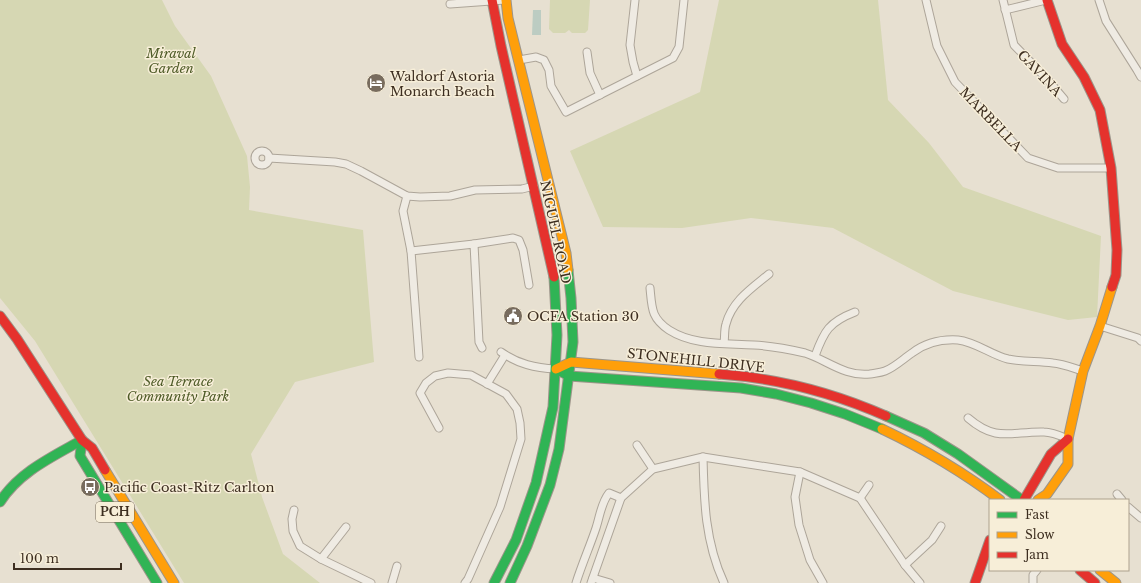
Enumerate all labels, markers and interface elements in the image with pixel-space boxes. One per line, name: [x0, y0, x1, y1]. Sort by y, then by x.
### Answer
park label: Miraval Garden: [145, 45, 197, 77]
street label: GAVINA: [1014, 47, 1066, 101]
place label: Waldorf Astoria Monarch Beach: [389, 68, 496, 100]
hotel icon: Waldorf Astoria Monarch Beach: [365, 72, 387, 94]
street label: MARBELLA: [956, 84, 1026, 156]
street label: NIGUEL ROAD: [536, 179, 575, 285]
public building icon: OCFA Station 30: [502, 305, 524, 327]
place label: OCFA Station 30: [527, 308, 639, 325]
street label: STONEHILL DRIVE: [626, 345, 766, 376]
park label: Sea Terrace Community Park: [127, 373, 230, 405]
bus stop icon: Pacific Coast-Ritz Carlton: [79, 476, 101, 498]
place label: Pacific Coast-Ritz Carlton: [104, 479, 274, 496]
legend: [989, 499, 1129, 571]
road number: PCH: [96, 502, 134, 522]
text: Fast: [1025, 507, 1050, 522]
text: Slow: [1025, 527, 1055, 542]
scale bar: [14, 545, 121, 571]
text: Jam: [1023, 547, 1049, 562]
text: 100 m: [20, 551, 59, 566]

